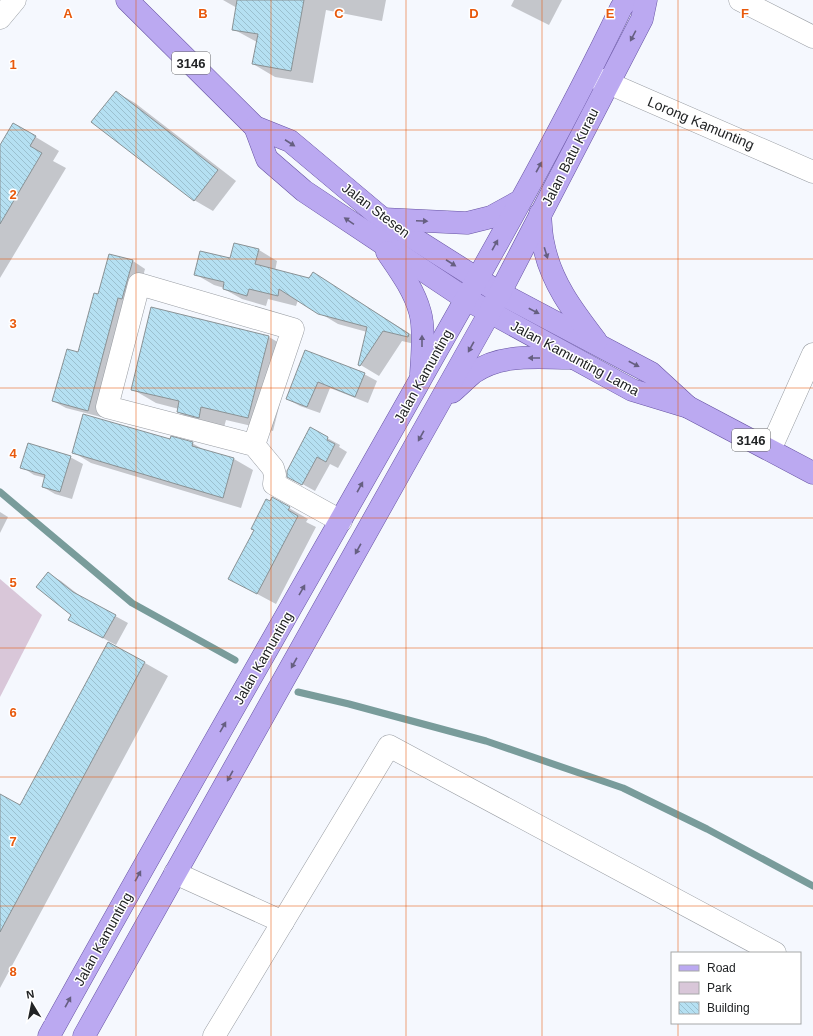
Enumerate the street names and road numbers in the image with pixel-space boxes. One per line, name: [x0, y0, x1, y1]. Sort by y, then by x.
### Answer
road number: 3146: [172, 52, 210, 74]
street label: Lorong Kamunting: [645, 93, 757, 153]
street label: Jalan Batu Kurau: [538, 106, 602, 208]
street label: Jalan Stesen: [339, 179, 413, 241]
street label: Jalan Kamunting Lama: [508, 317, 642, 399]
street label: Jalan Kamunting: [391, 327, 455, 425]
road number: 3146: [732, 429, 770, 451]
street label: Jalan Kamunting: [230, 609, 296, 707]
street label: Jalan Kamunting: [71, 890, 135, 988]

